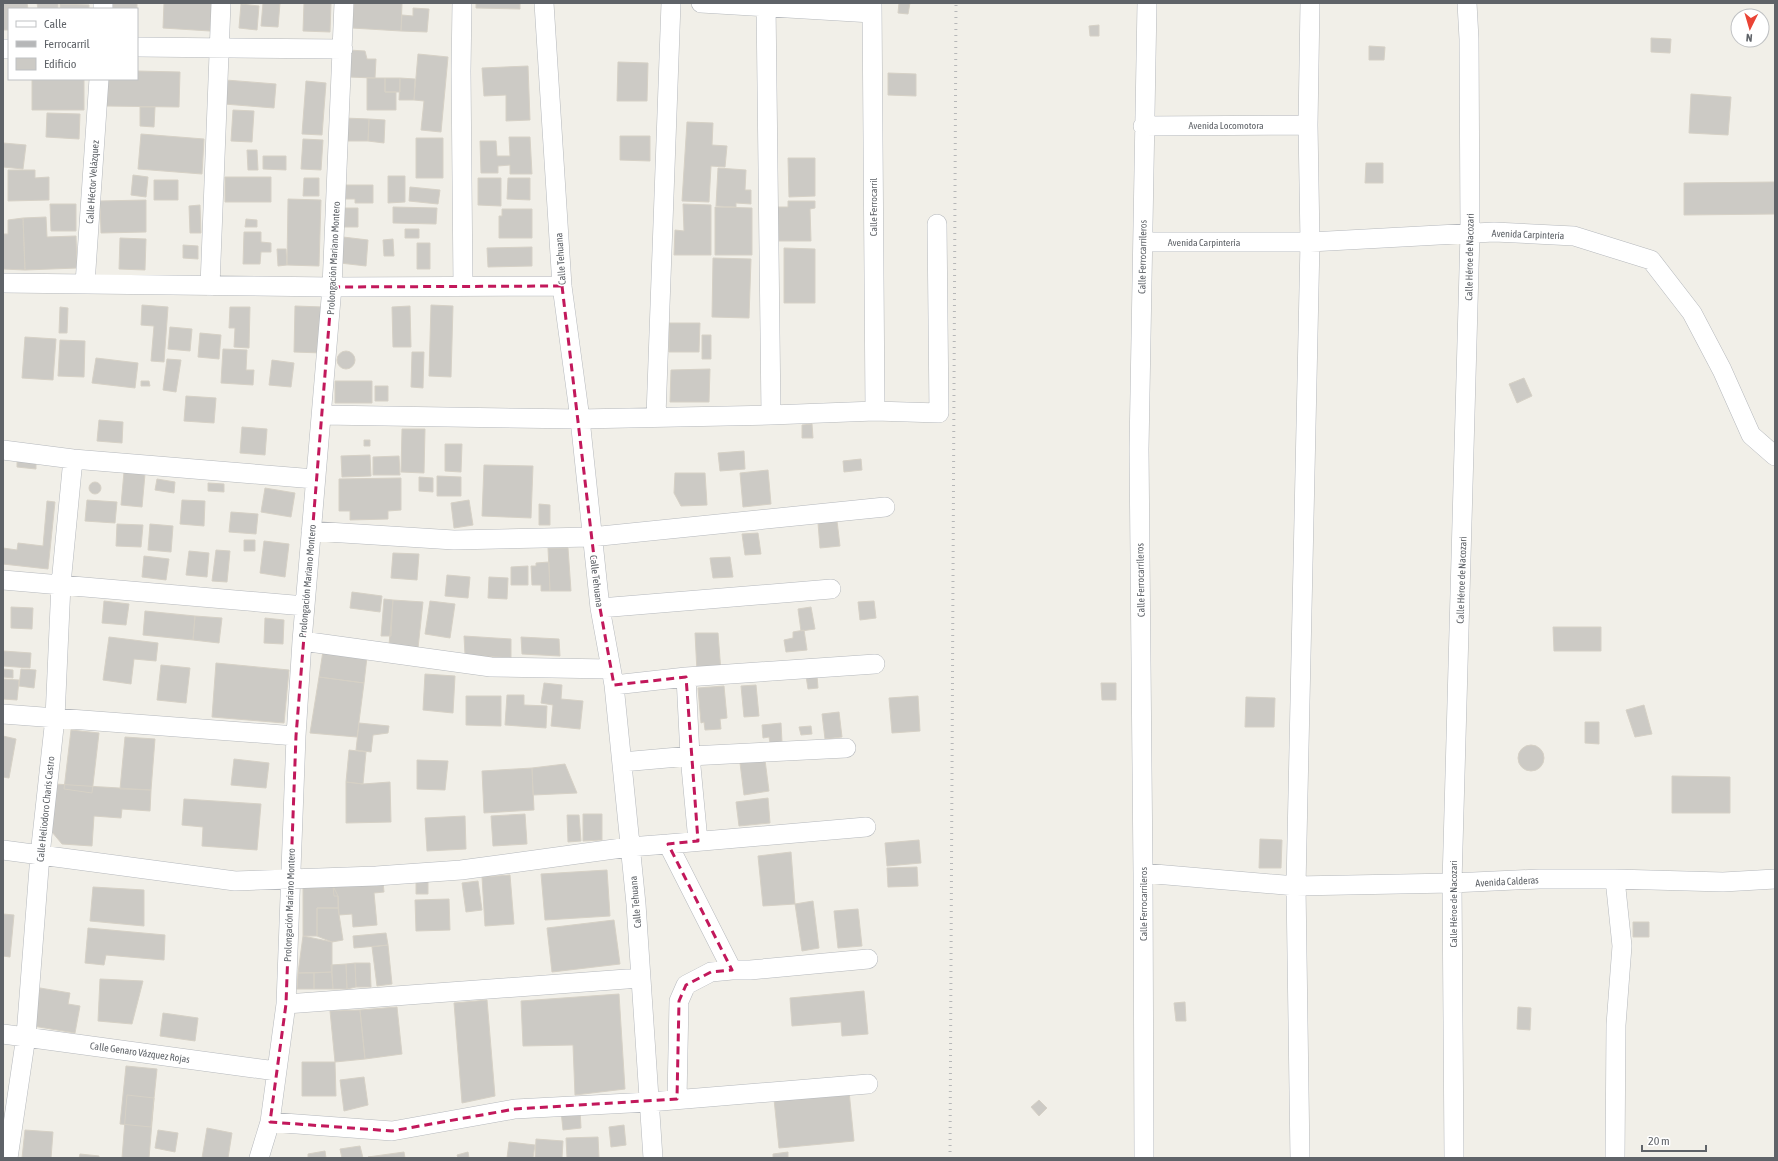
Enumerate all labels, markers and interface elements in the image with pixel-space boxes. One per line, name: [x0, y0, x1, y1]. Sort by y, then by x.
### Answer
legend: [8, 8, 138, 80]
north arrow: [1730, 8, 1770, 48]
text: Calle: [44, 17, 67, 31]
text: N: [1745, 32, 1753, 44]
text: Ferrocarril: [44, 37, 91, 51]
text: Edificio: [44, 57, 77, 71]
street label: Avenida Locomotora: [1188, 120, 1264, 131]
street label: Calle Héctor Velázquez: [84, 140, 101, 224]
street label: Calle Ferrocarril: [868, 177, 879, 236]
street label: Prolongación Mariano Montero: [325, 201, 342, 315]
street label: Calle Héroe de Nacozari: [1463, 213, 1476, 301]
street label: Calle Ferrocarrileros: [1136, 219, 1149, 294]
street label: Avenida Carpintería: [1492, 228, 1565, 241]
street label: Calle Tehuana: [553, 232, 568, 285]
street label: Avenida Carpintería: [1168, 237, 1241, 248]
street label: Prolongación Mariano Montero: [297, 524, 318, 638]
street label: Calle Héroe de Nacozari: [1454, 536, 1469, 624]
street label: Calle Ferrocarrileros: [1134, 542, 1147, 617]
street label: Calle Tehuana: [588, 554, 605, 608]
street label: Calle Heliodoro Charis Castro: [34, 755, 57, 862]
street label: Prolongación Mariano Montero: [282, 848, 297, 962]
street label: Calle Héroe de Nacozari: [1448, 860, 1459, 948]
street label: Calle Ferrocarrileros: [1138, 867, 1149, 941]
street label: Avenida Calderas: [1475, 874, 1539, 889]
street label: Calle Tehuana: [628, 875, 643, 929]
street label: Calle Genaro Vázquez Rojas: [89, 1040, 191, 1065]
scale bar: [1642, 1127, 1706, 1153]
text: 20 m: [1648, 1134, 1670, 1148]

